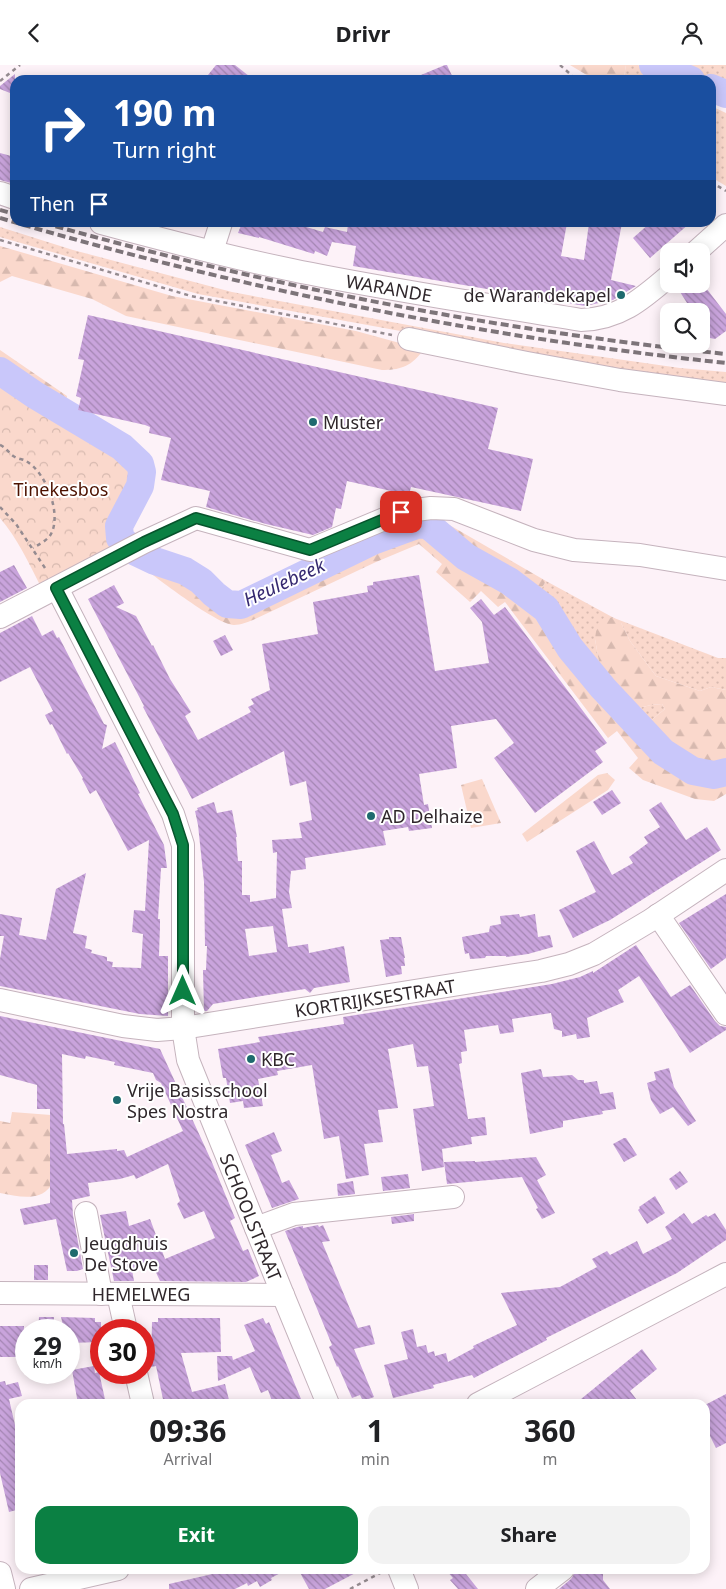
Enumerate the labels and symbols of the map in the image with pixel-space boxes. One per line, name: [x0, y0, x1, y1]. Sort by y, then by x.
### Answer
street label: WARANDE: [344, 269, 434, 307]
place label: de Warandekapel: [464, 283, 611, 307]
marker: de Warandekapel: [615, 289, 627, 301]
place label: Muster: [323, 410, 384, 434]
marker: Muster: [307, 416, 319, 428]
park label: Tinekesbos: [14, 477, 108, 501]
pin: [380, 491, 422, 533]
water label: Heulebeek: [239, 552, 330, 612]
place label: AD Delhaize: [381, 804, 483, 828]
marker: AD Delhaize: [365, 810, 377, 822]
position arrow: [156, 964, 208, 1016]
street label: KORTRIJKSESTRAAT: [293, 973, 457, 1023]
place label: KBC: [261, 1047, 295, 1071]
marker: KBC: [245, 1053, 257, 1065]
place label: Vrije Basisschool Spes Nostra: [127, 1078, 268, 1123]
marker: Vrije Basisschool Spes Nostra: [111, 1094, 123, 1106]
street label: SCHOOLSTRAAT: [215, 1150, 287, 1284]
place label: Jeugdhuis De Stove: [82, 1231, 168, 1276]
marker: Jeugdhuis De Stove: [68, 1247, 80, 1259]
street label: HEMELWEG: [92, 1282, 190, 1306]
speed limit sign: 30: [90, 1319, 155, 1384]

